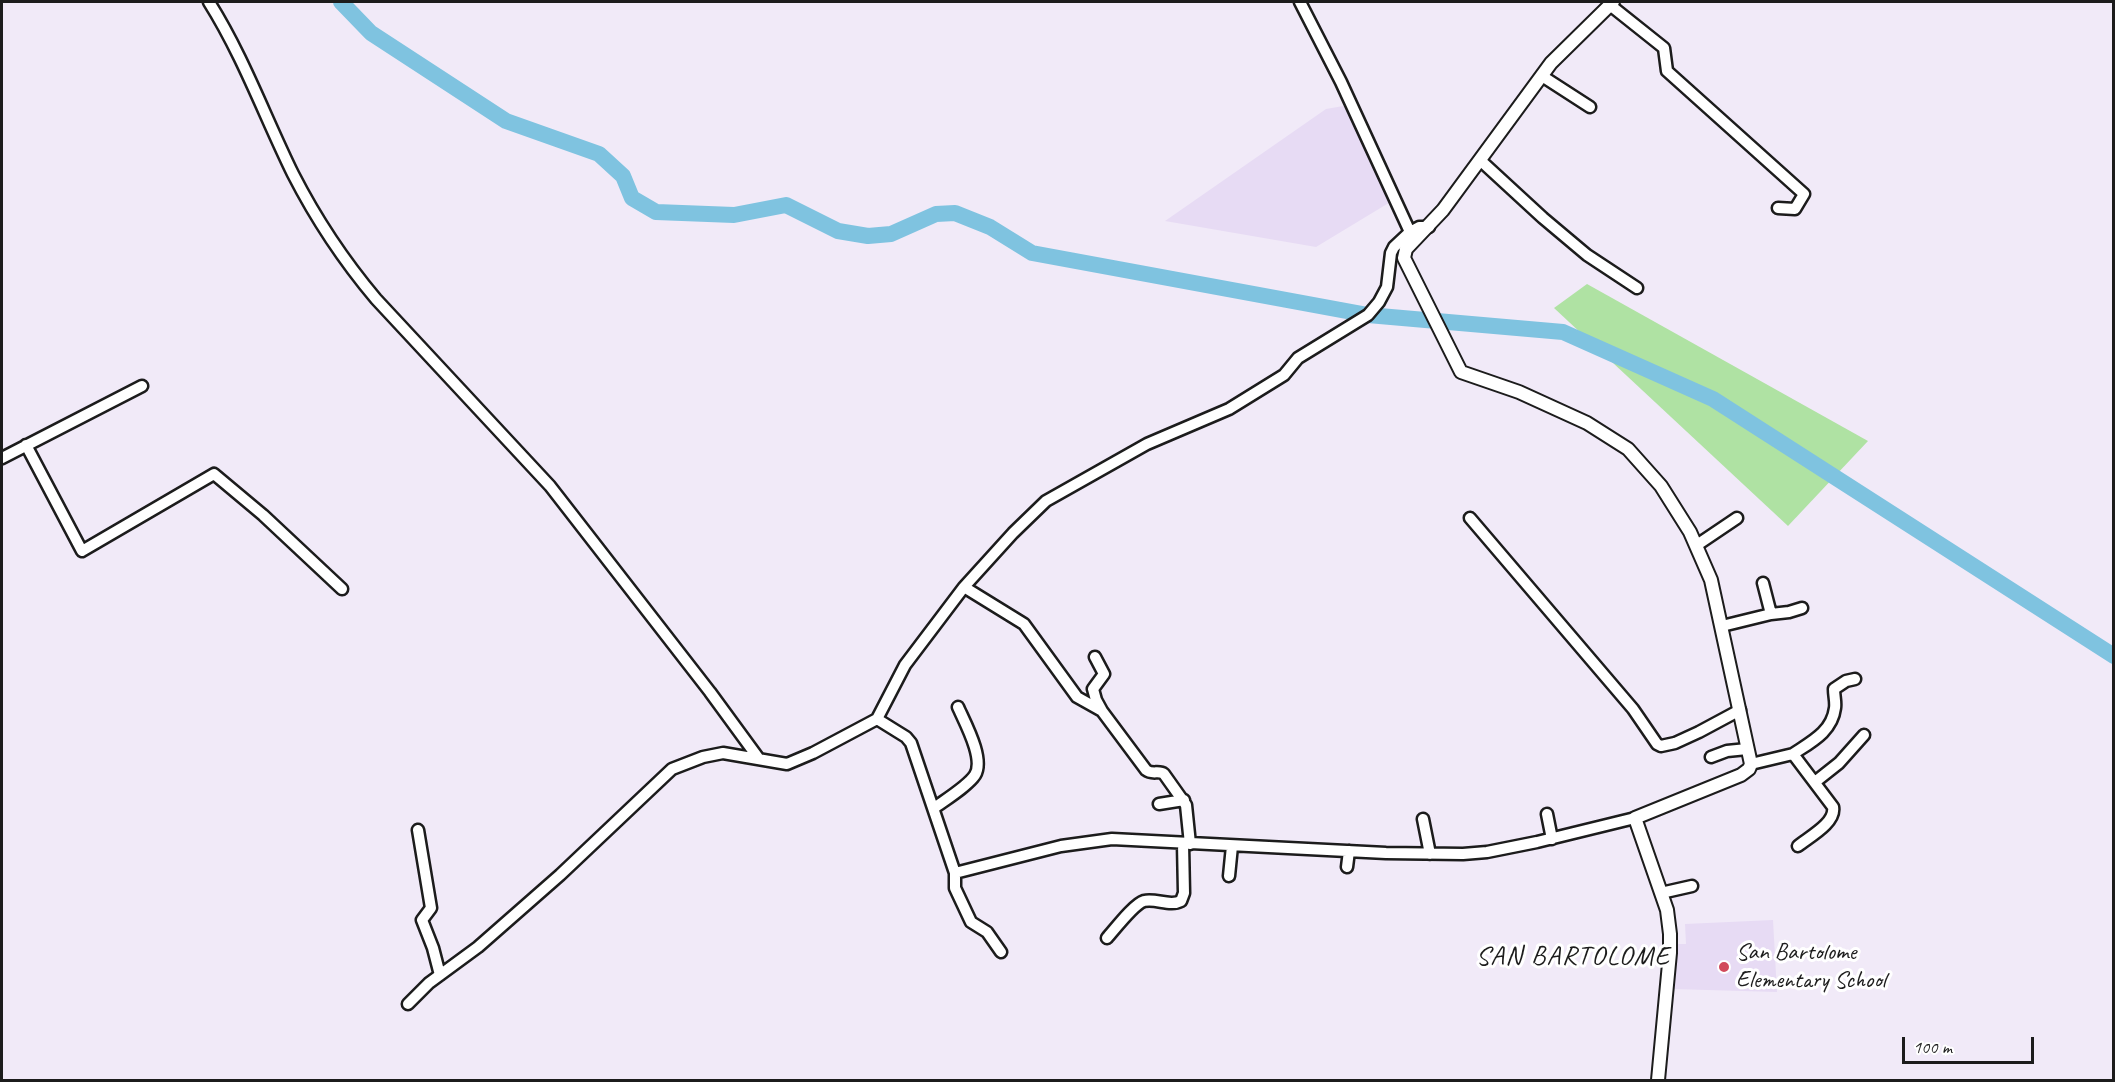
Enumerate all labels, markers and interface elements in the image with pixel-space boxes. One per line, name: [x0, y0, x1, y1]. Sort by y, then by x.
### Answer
place label: San Bartolome Elementary School: [1736, 939, 1886, 995]
district label: SAN BARTOLOME: [1477, 941, 1669, 973]
marker: San Bartolome Elementary School: [1717, 960, 1731, 974]
scale bar: [1905, 1025, 2037, 1063]
text: 100 m: [1913, 1036, 1952, 1058]

